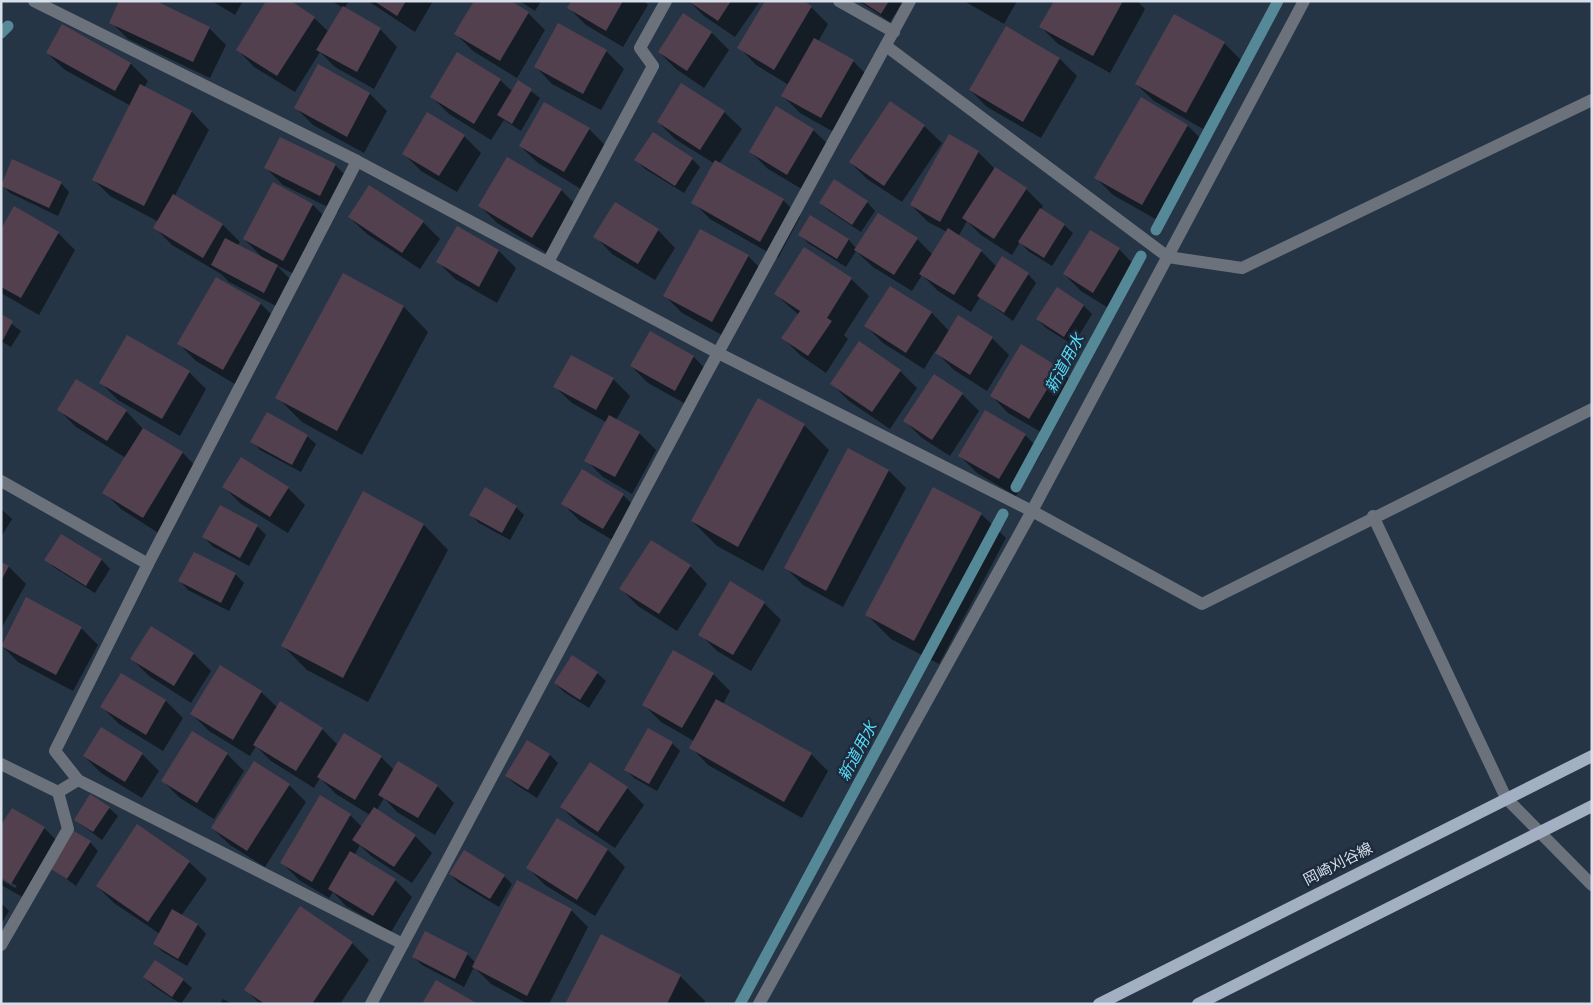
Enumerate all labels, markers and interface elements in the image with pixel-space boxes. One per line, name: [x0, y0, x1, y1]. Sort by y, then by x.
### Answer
water label: 新道用水: [1040, 328, 1089, 396]
water label: 新道用水: [833, 716, 882, 784]
street label: 岡崎刈谷線: [1300, 838, 1376, 889]

